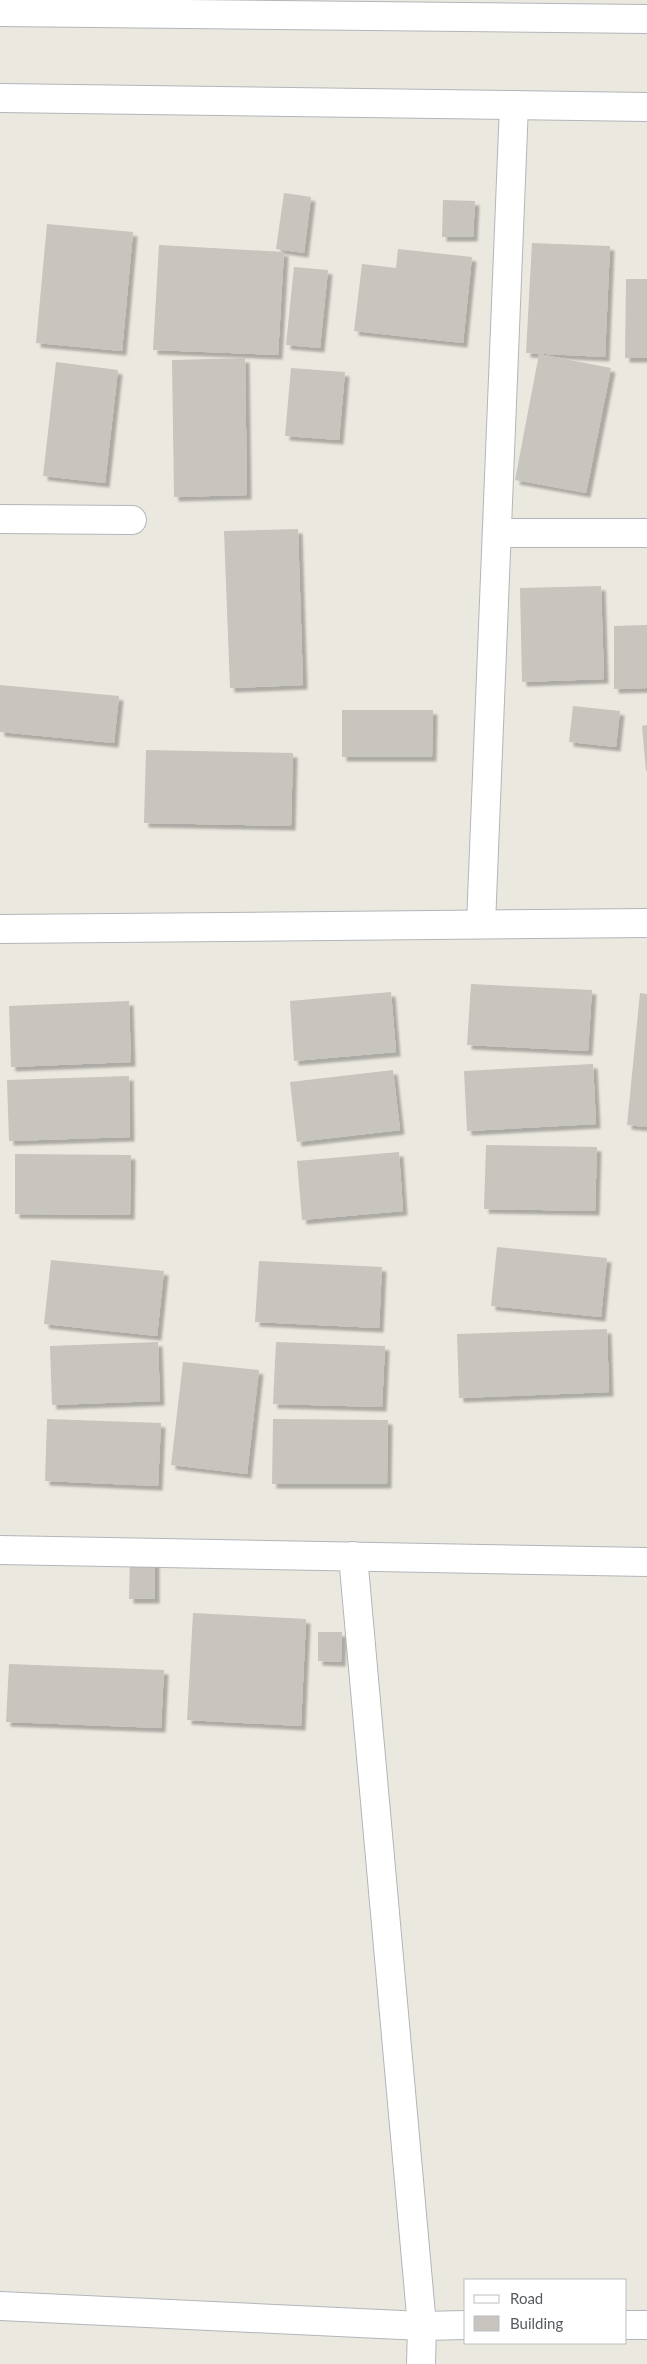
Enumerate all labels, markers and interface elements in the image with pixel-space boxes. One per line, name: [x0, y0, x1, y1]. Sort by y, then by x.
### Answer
legend: [464, 2279, 627, 2344]
text: Road: [510, 2289, 543, 2307]
text: Building: [510, 2314, 563, 2332]

